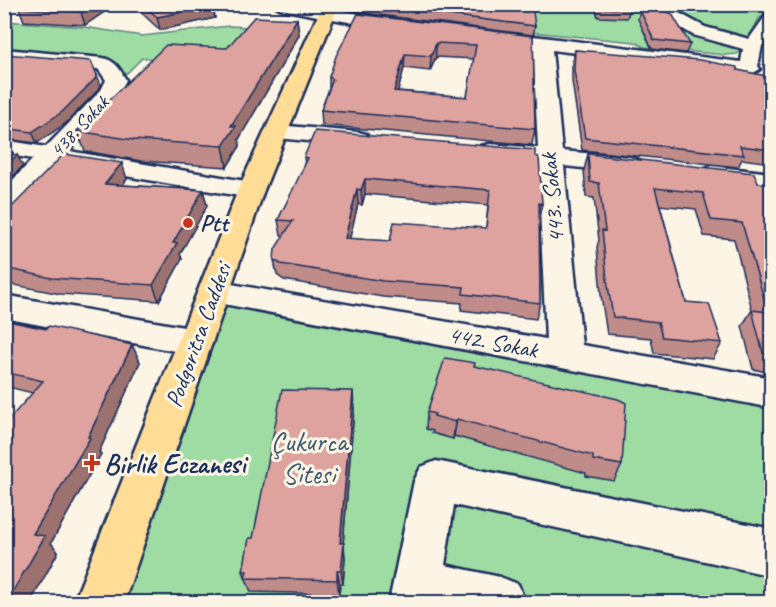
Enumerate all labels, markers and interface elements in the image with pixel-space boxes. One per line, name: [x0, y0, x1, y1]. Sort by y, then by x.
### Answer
street label: 438. Sokak: [45, 89, 115, 162]
street label: 443. Sokak: [533, 150, 571, 244]
place label: Ptt: [200, 208, 231, 238]
marker: Ptt: [181, 216, 195, 230]
street label: Podgoritsa Caddesi: [158, 256, 239, 411]
street label: 442. Sokak: [446, 319, 542, 365]
park label: Çukurca Sitesi: [271, 424, 350, 491]
place label: Birlik Eczanesi: [104, 446, 249, 481]
marker: Birlik Eczanesi: [85, 456, 99, 470]

